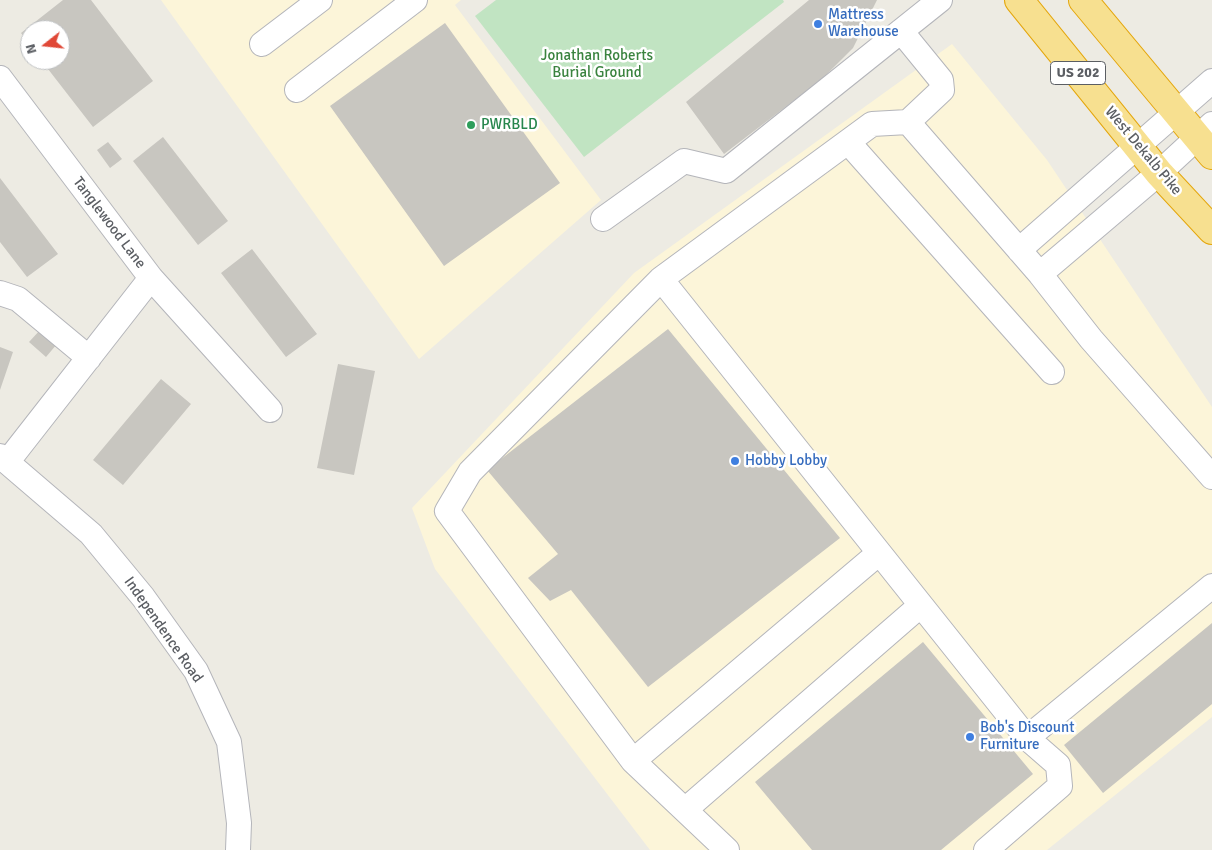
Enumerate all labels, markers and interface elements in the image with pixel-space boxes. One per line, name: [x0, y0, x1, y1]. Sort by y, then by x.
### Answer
place label: Mattress Warehouse: [828, 6, 899, 41]
marker: Mattress Warehouse: [812, 18, 824, 30]
north arrow: [20, 20, 70, 70]
text: N: [22, 42, 41, 56]
park label: Jonathan Roberts Burial Ground: [541, 47, 653, 82]
road number: US 202: [1050, 62, 1106, 84]
street label: West Dekalb Pike: [1101, 103, 1185, 199]
place label: PWRBLD: [481, 116, 538, 134]
marker: PWRBLD: [465, 119, 477, 131]
street label: Tanglewood Lane: [69, 174, 149, 272]
place label: Hobby Lobby: [745, 452, 827, 470]
marker: Hobby Lobby: [729, 455, 741, 467]
street label: Independence Road: [120, 574, 206, 686]
place label: Bob's Discount Furniture: [980, 719, 1075, 754]
marker: Bob's Discount Furniture: [964, 731, 976, 743]

